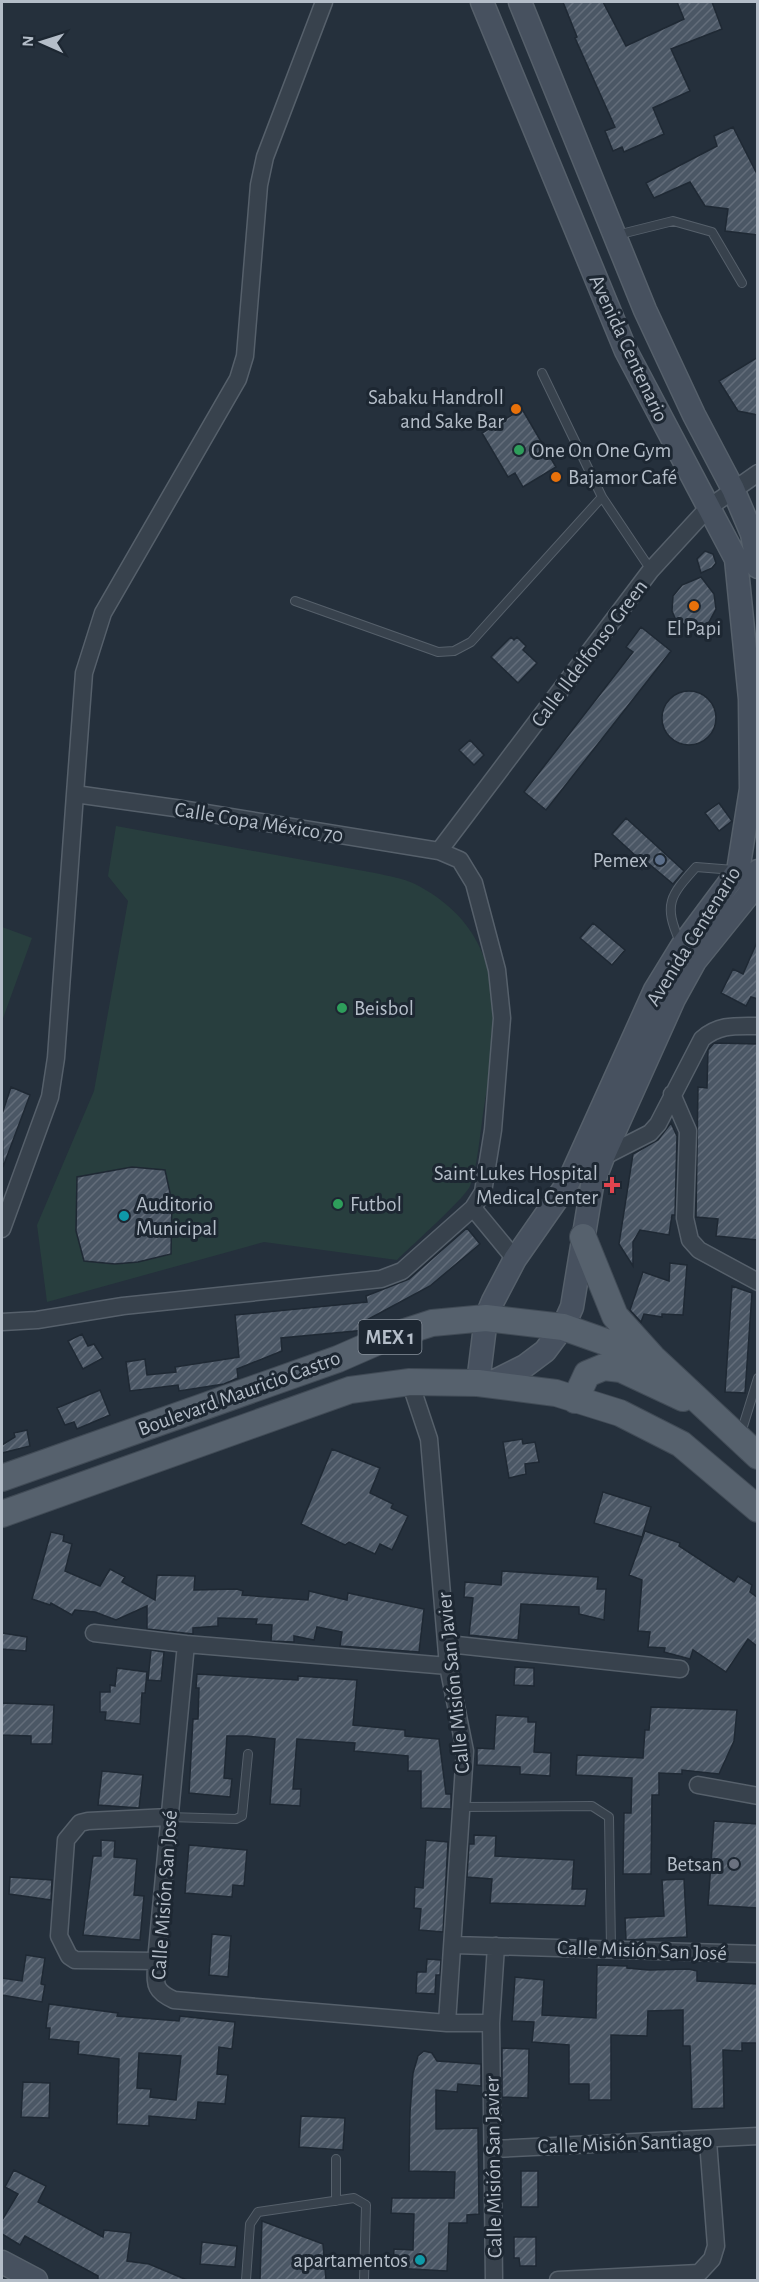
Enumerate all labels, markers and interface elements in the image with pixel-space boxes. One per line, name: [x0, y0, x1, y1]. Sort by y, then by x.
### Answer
north arrow: [12, 12, 72, 72]
text: N: [20, 35, 36, 47]
street label: Avenida Centenario: [585, 271, 672, 425]
place label: Sabaku Handroll and Sake Bar: [368, 387, 504, 432]
marker: Sabaku Handroll and Sake Bar: [509, 402, 523, 416]
place label: One On One Gym: [531, 440, 671, 461]
marker: One On One Gym: [512, 443, 526, 457]
place label: Bajamor Café: [568, 467, 677, 488]
marker: Bajamor Café: [549, 470, 563, 484]
street label: Calle Ildelfonso Green: [527, 576, 651, 731]
marker: El Papi: [687, 599, 701, 613]
place label: El Papi: [667, 618, 721, 639]
street label: Calle Copa México 70: [173, 799, 345, 846]
place label: Pemex: [593, 850, 648, 871]
marker: Pemex: [653, 853, 667, 867]
street label: Avenida Centenario: [642, 863, 745, 1010]
place label: Beisbol: [354, 998, 414, 1019]
marker: Beisbol: [335, 1001, 349, 1015]
place label: Saint Lukes Hospital Medical Center: [434, 1163, 598, 1208]
marker: Saint Lukes Hospital Medical Center: [603, 1176, 621, 1194]
place label: Auditorio Municipal: [136, 1194, 217, 1239]
place label: Futbol: [350, 1194, 402, 1215]
marker: Futbol: [331, 1197, 345, 1211]
marker: Auditorio Municipal: [117, 1209, 131, 1223]
road number: MEX 1: [358, 1320, 422, 1354]
street label: Boulevard Mauricio Castro: [135, 1347, 343, 1440]
street label: Calle Misión San Javier: [434, 1591, 473, 1775]
street label: Calle Misión San José: [148, 1809, 181, 1981]
place label: Betsan: [666, 1854, 722, 1875]
marker: Betsan: [727, 1857, 741, 1871]
street label: Calle Misión San José: [557, 1937, 727, 1964]
street label: Calle Misión San Javier: [481, 2075, 506, 2258]
street label: Calle Misión Santiago: [537, 2130, 713, 2157]
place label: apartamentos: [293, 2250, 408, 2271]
marker: apartamentos: [413, 2253, 427, 2267]

